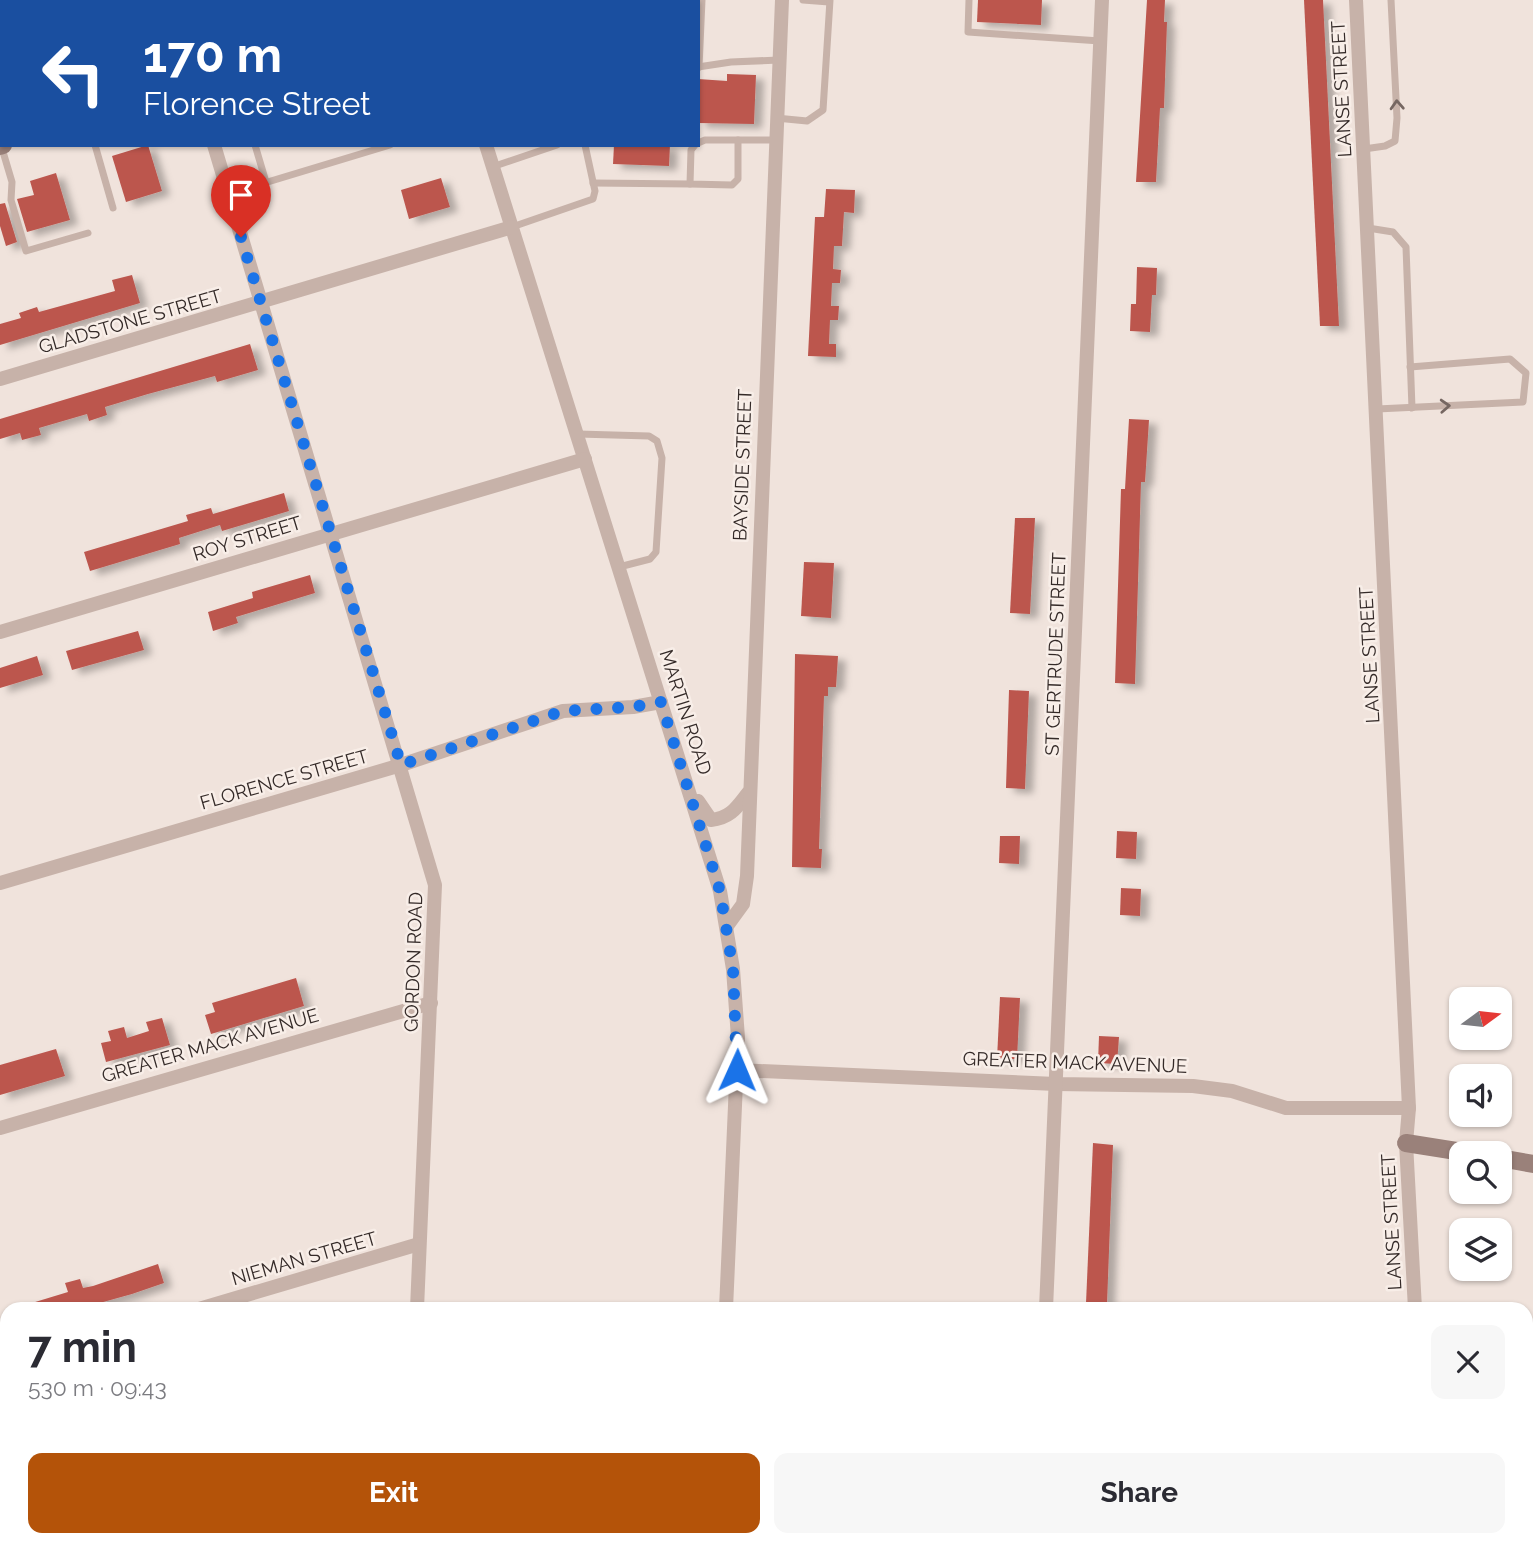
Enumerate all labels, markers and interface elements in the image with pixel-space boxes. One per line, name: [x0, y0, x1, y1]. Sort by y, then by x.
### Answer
street label: LANSE STREET: [1326, 20, 1356, 158]
text: 170 m: [143, 26, 282, 83]
icon: left: [28, 28, 119, 119]
text: Florence Street: [143, 85, 371, 122]
one-way arrow: [1389, 100, 1404, 111]
pin: [211, 165, 271, 237]
icon: arrive: [222, 176, 260, 214]
street label: GLADSTONE STREET: [36, 284, 224, 358]
street label: BAYSIDE STREET: [728, 388, 756, 541]
one-way arrow: [1439, 398, 1450, 413]
street label: ROY STREET: [190, 511, 304, 565]
street label: ST GERTRUDE STREET: [1040, 552, 1070, 756]
street label: LANSE STREET: [1354, 586, 1384, 724]
street label: MARTIN ROAD: [655, 647, 717, 777]
street label: FLORENCE STREET: [197, 744, 371, 814]
street label: GORDON ROAD: [400, 892, 426, 1032]
north arrow: [1449, 987, 1512, 1050]
map controls: [1449, 987, 1512, 1281]
street label: GREATER MACK AVENUE: [99, 1003, 321, 1087]
position arrow: [700, 1033, 774, 1107]
street label: GREATER MACK AVENUE: [962, 1047, 1188, 1077]
button: sound: [1449, 1064, 1512, 1127]
button: search: [1449, 1141, 1512, 1204]
street label: LANSE STREET: [1376, 1153, 1406, 1291]
button: layers: [1449, 1218, 1512, 1281]
street label: NIEMAN STREET: [229, 1227, 380, 1289]
text: 7 min: [28, 1323, 137, 1372]
button: close: [1431, 1325, 1505, 1399]
text: 530 m · 09:43: [28, 1374, 167, 1401]
button: Exit: [28, 1453, 760, 1533]
button: Share: [774, 1453, 1505, 1533]

